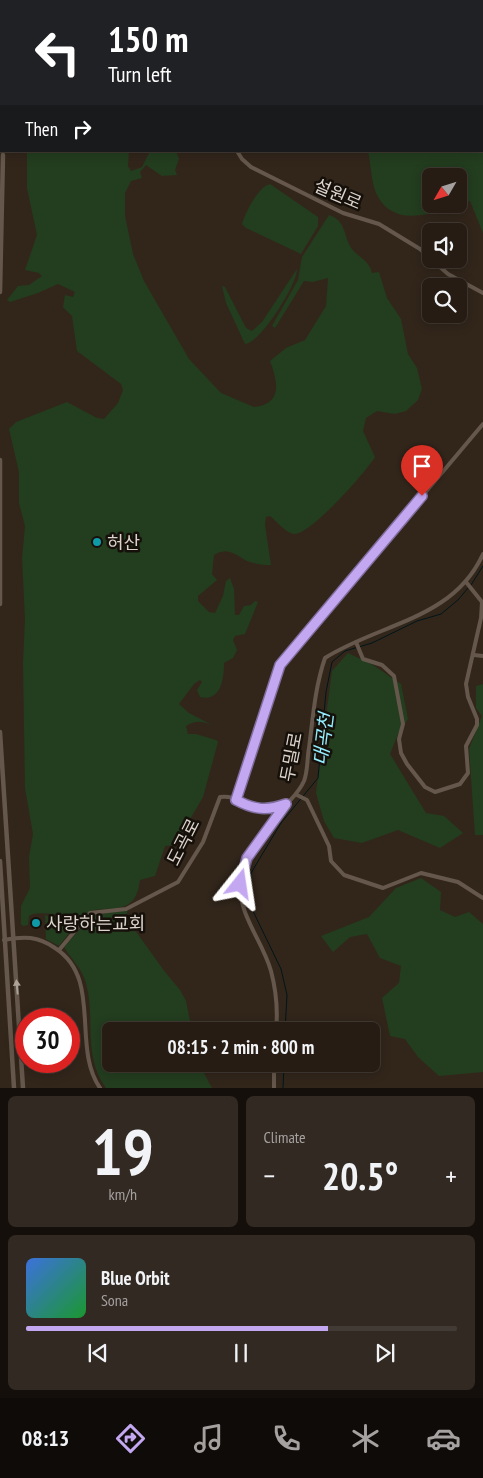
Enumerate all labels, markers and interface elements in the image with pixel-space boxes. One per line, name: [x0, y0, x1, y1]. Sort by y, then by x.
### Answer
text: 150 m: [108, 16, 189, 62]
icon: left: [25, 20, 90, 85]
text: Turn left: [108, 60, 172, 88]
icon: right: [68, 115, 96, 143]
text: Then: [25, 117, 58, 141]
north arrow: [422, 168, 468, 212]
map controls: [422, 168, 467, 323]
street label: 설원로: [311, 174, 365, 214]
button: sound: [422, 223, 467, 268]
button: search: [422, 278, 467, 323]
pin: [401, 445, 443, 496]
icon: arrive: [408, 452, 436, 480]
place label: 허산: [107, 531, 140, 554]
marker: 허산: [91, 536, 103, 548]
water label: 대곡천: [308, 710, 338, 766]
street label: 두밀로: [275, 730, 307, 784]
street label: 도곡로: [161, 815, 205, 869]
position arrow: [213, 857, 265, 909]
place label: 사랑하는교회: [46, 912, 145, 935]
marker: 사랑하는교회: [30, 917, 42, 929]
one-way arrow: [13, 979, 21, 995]
speed limit sign: 30: [15, 1008, 80, 1073]
text: 08:15 · 2 min · 800 m: [168, 1035, 314, 1059]
text: 19: [92, 1109, 154, 1193]
text: Climate: [264, 1127, 306, 1147]
text: 20.5°: [322, 1151, 398, 1200]
text: −: [264, 1157, 275, 1194]
text: +: [445, 1157, 457, 1194]
text: km/h: [109, 1184, 137, 1204]
text: Blue Orbit: [101, 1266, 170, 1290]
text: Sona: [101, 1290, 128, 1310]
icon: previous: [84, 1339, 112, 1367]
icon: pause: [227, 1339, 255, 1367]
icon: next: [371, 1339, 399, 1367]
icon: directions: [113, 1421, 148, 1456]
icon: music: [191, 1421, 226, 1456]
icon: phone: [269, 1421, 304, 1456]
icon: climate: [348, 1421, 383, 1456]
icon: car: [426, 1421, 461, 1456]
text: 08:13: [22, 1424, 69, 1452]

